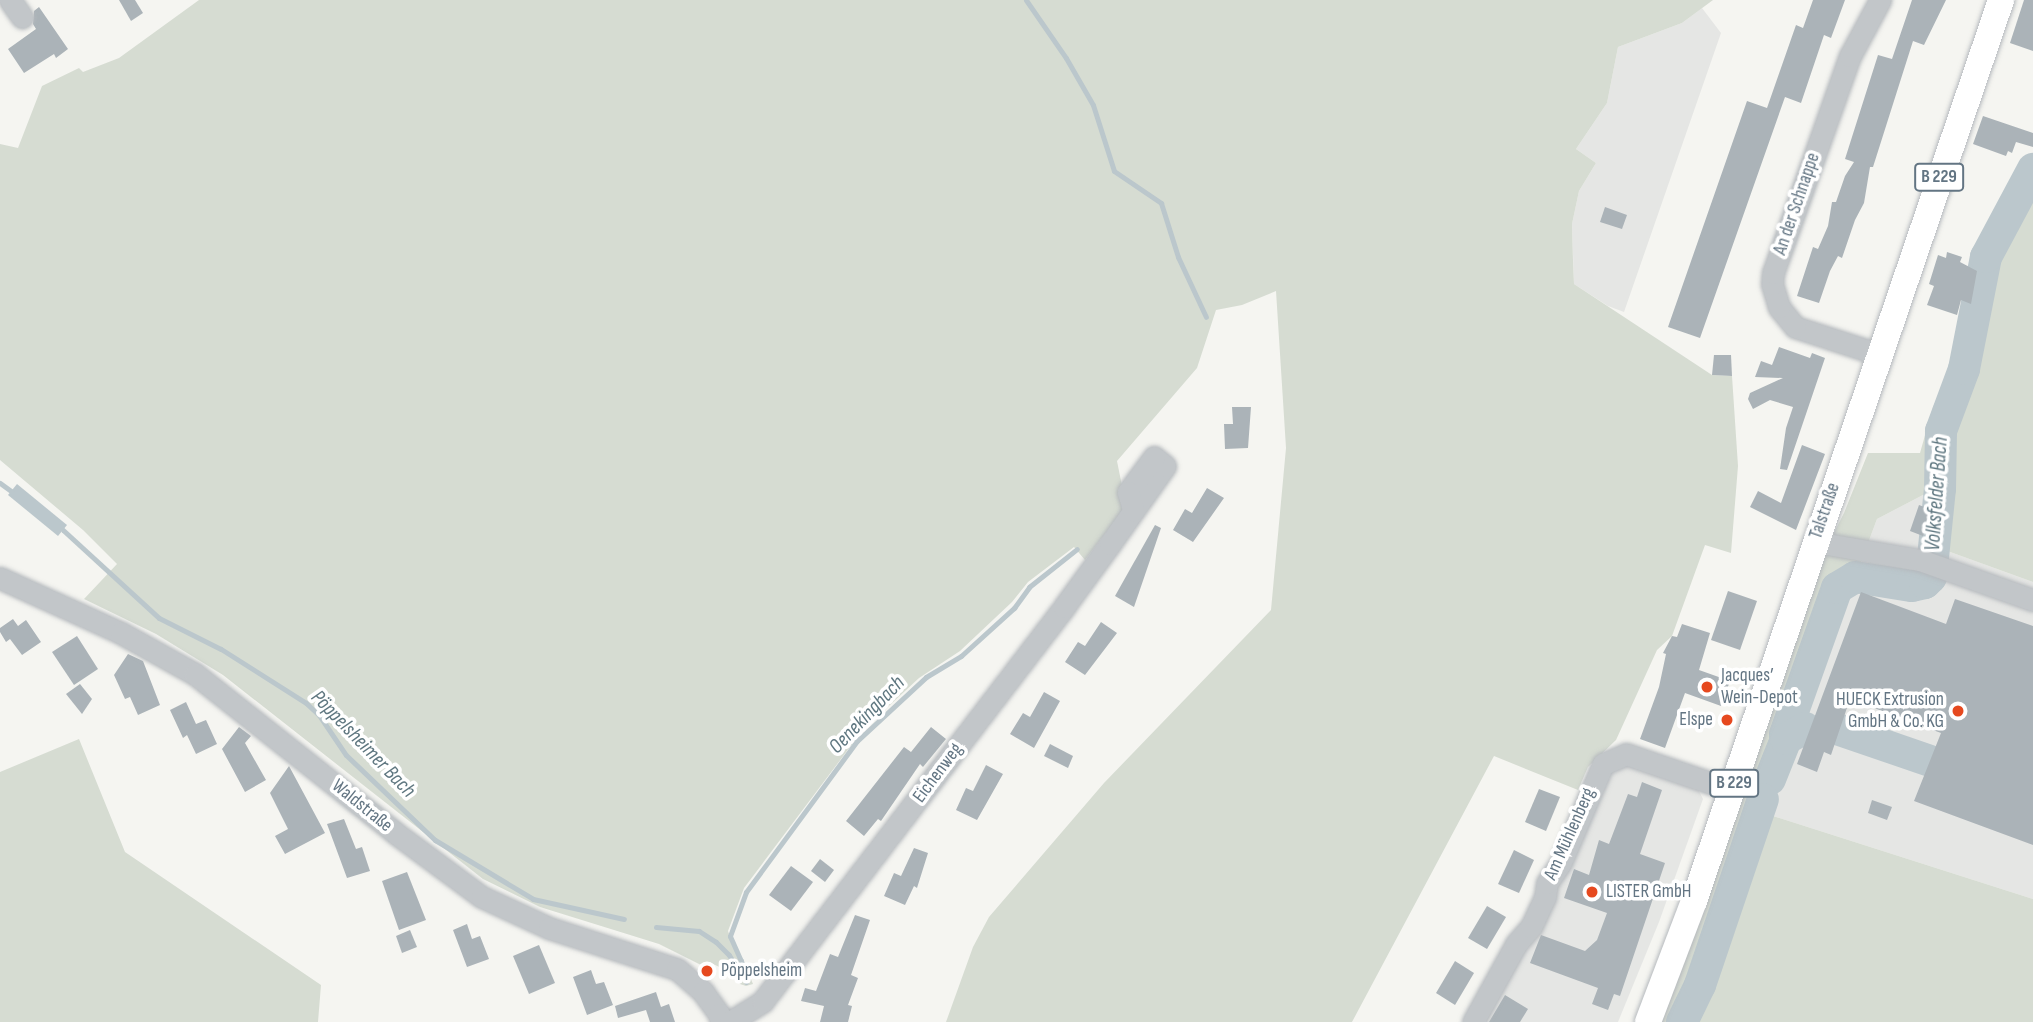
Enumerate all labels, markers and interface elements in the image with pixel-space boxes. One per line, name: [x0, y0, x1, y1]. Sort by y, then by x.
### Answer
street label: An der Schnappe: [1769, 150, 1825, 258]
road number: B 229: [1913, 162, 1965, 192]
water label: Volksfelder Bach: [1920, 436, 1954, 552]
street label: Talstraße: [1805, 480, 1845, 542]
place label: Jacques’ Wein-Depot: [1721, 665, 1798, 709]
water label: Oenekingbach: [824, 671, 910, 759]
marker: Jacques’ Wein-Depot: [1699, 679, 1715, 695]
water label: Pöppelsheimer Bach: [305, 685, 421, 803]
place label: HUECK Extrusion GmbH & Co. KG: [1836, 689, 1944, 733]
marker: HUECK Extrusion GmbH & Co. KG: [1950, 703, 1966, 719]
place label: Elspe: [1679, 709, 1713, 731]
marker: Elspe: [1719, 712, 1735, 728]
street label: Eichenweg: [908, 739, 968, 807]
road number: B 229: [1708, 768, 1760, 798]
street label: Waldstraße: [327, 775, 397, 837]
street label: Am Mühlenberg: [1540, 784, 1600, 884]
place label: LISTER GmbH: [1606, 881, 1691, 903]
marker: LISTER GmbH: [1584, 884, 1600, 900]
place label: Pöppelsheim: [721, 960, 802, 982]
marker: Pöppelsheim: [699, 963, 715, 979]

